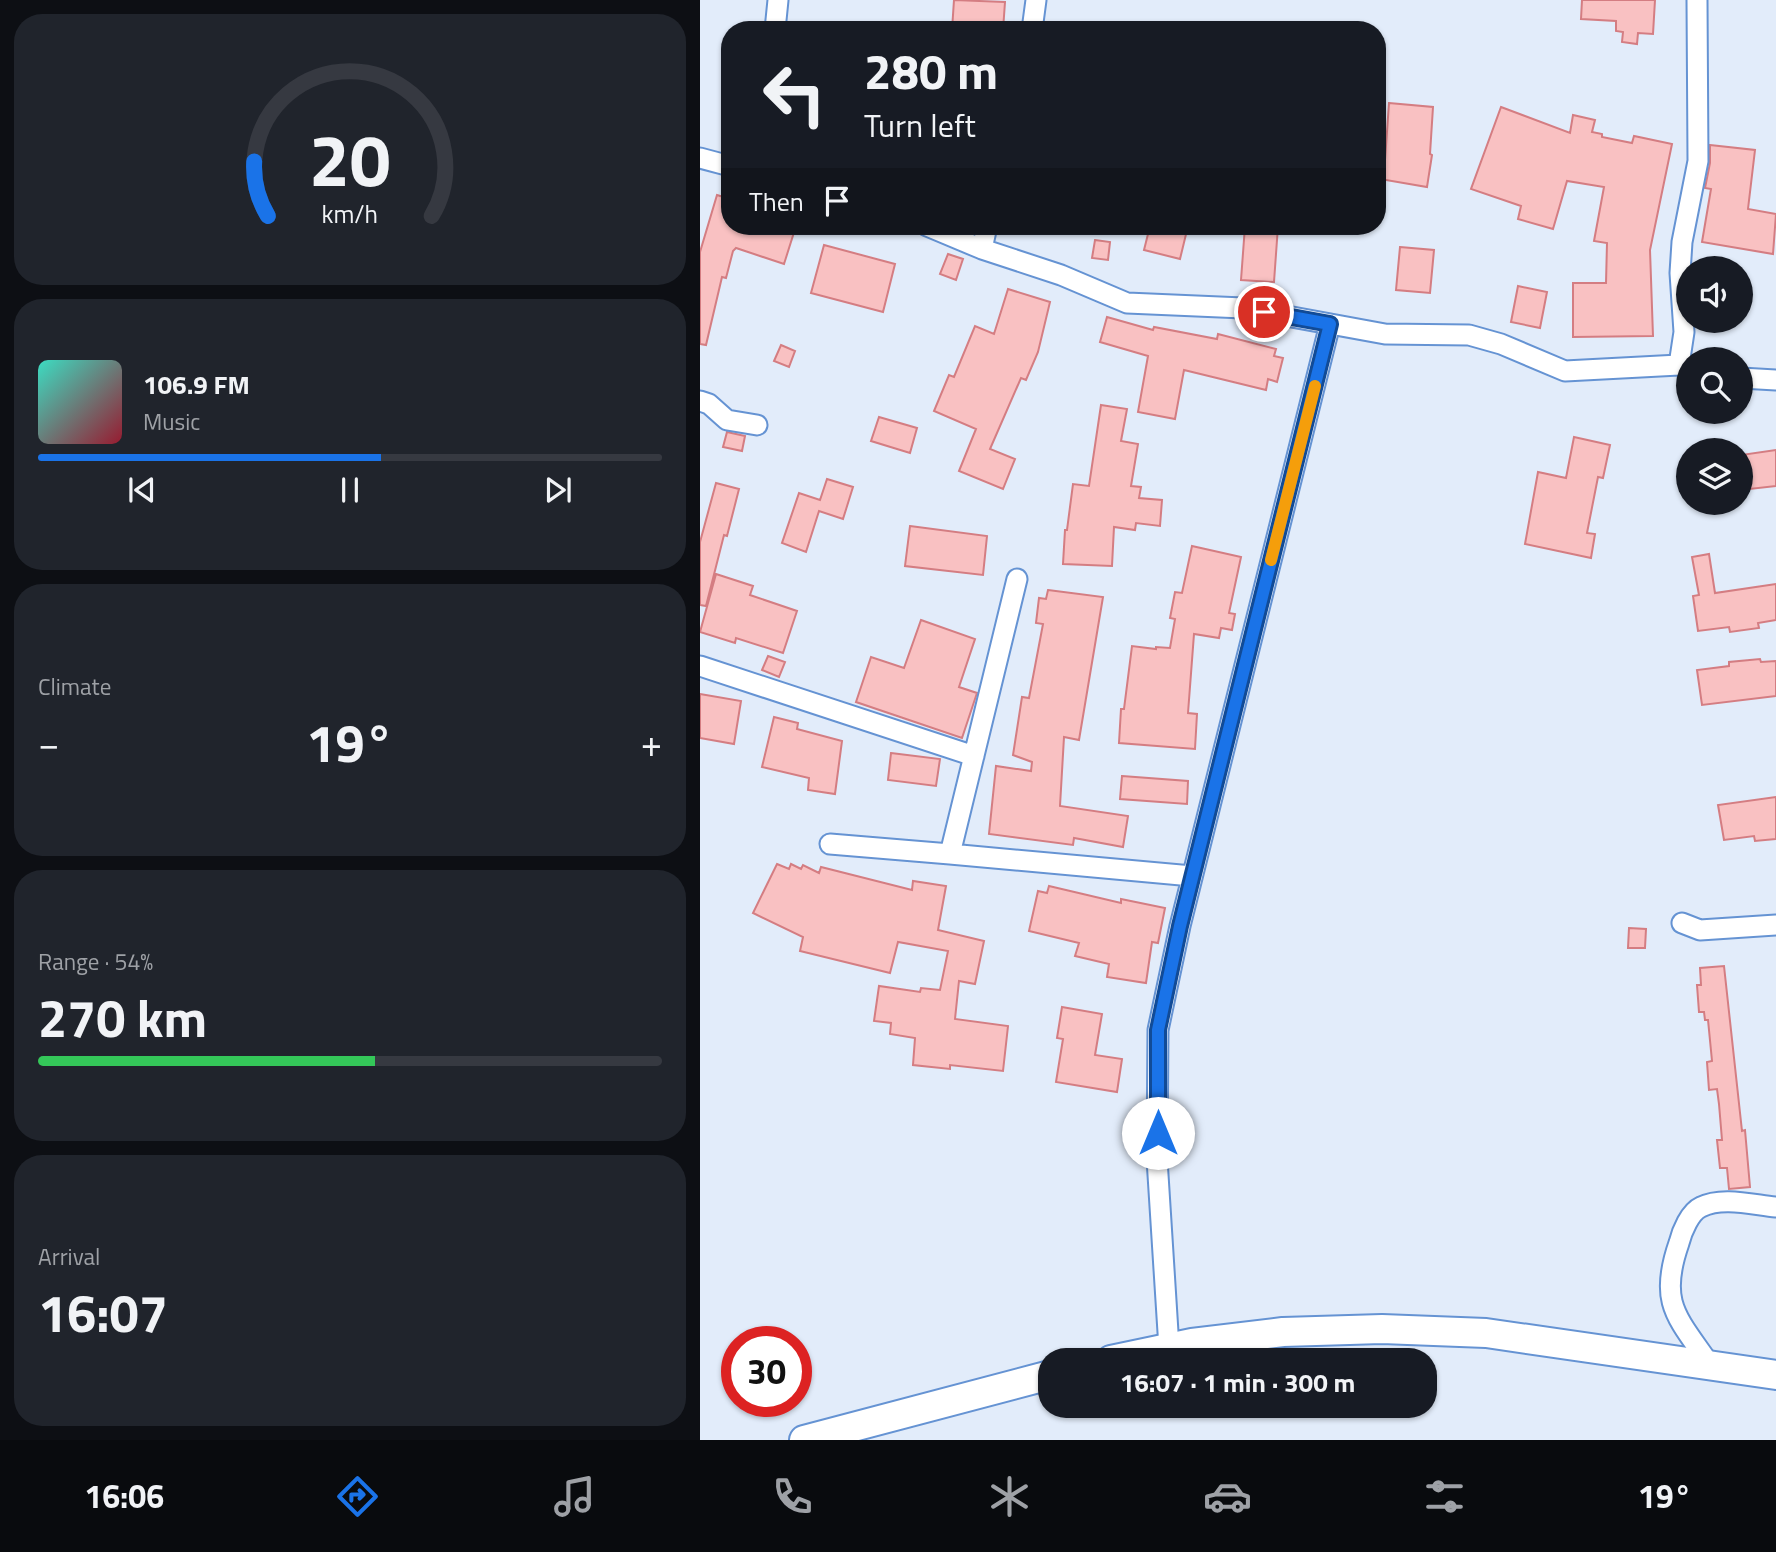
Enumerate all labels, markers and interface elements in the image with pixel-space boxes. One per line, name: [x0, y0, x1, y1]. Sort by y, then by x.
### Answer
text: 280 m: [864, 33, 998, 108]
icon: left: [749, 49, 840, 140]
text: Turn left: [864, 101, 976, 149]
text: 20: [309, 104, 391, 214]
text: Then: [749, 182, 804, 221]
icon: arrive: [818, 182, 856, 220]
text: km/h: [322, 194, 378, 232]
map controls: [1676, 256, 1753, 515]
button: sound: [1676, 256, 1753, 333]
pin: [1234, 282, 1294, 342]
icon: arrive: [1245, 293, 1283, 331]
button: search: [1676, 347, 1753, 424]
text: 106.9 FM: [143, 365, 250, 404]
text: Music: [143, 404, 200, 439]
button: layers: [1676, 438, 1753, 515]
icon: previous: [123, 471, 161, 509]
icon: pause: [331, 471, 369, 509]
icon: next: [539, 471, 577, 509]
text: Climate: [38, 669, 111, 704]
text: 19°: [306, 703, 394, 782]
text: −: [38, 714, 59, 772]
text: +: [641, 714, 662, 772]
text: Range · 54%: [38, 944, 153, 979]
text: 270 km: [38, 978, 207, 1057]
position arrow: [1121, 1096, 1195, 1170]
text: Arrival: [38, 1239, 100, 1274]
text: 16:07: [38, 1273, 168, 1352]
speed limit sign: 30: [721, 1326, 812, 1417]
text: 16:07 · 1 min · 300 m: [1120, 1363, 1355, 1402]
text: 16:06: [84, 1472, 164, 1520]
icon: directions: [333, 1472, 382, 1521]
icon: music: [550, 1472, 599, 1521]
icon: phone: [768, 1472, 817, 1521]
icon: climate: [985, 1472, 1034, 1521]
icon: car: [1203, 1472, 1252, 1521]
icon: filters: [1420, 1472, 1469, 1521]
text: 19°: [1638, 1472, 1692, 1520]

